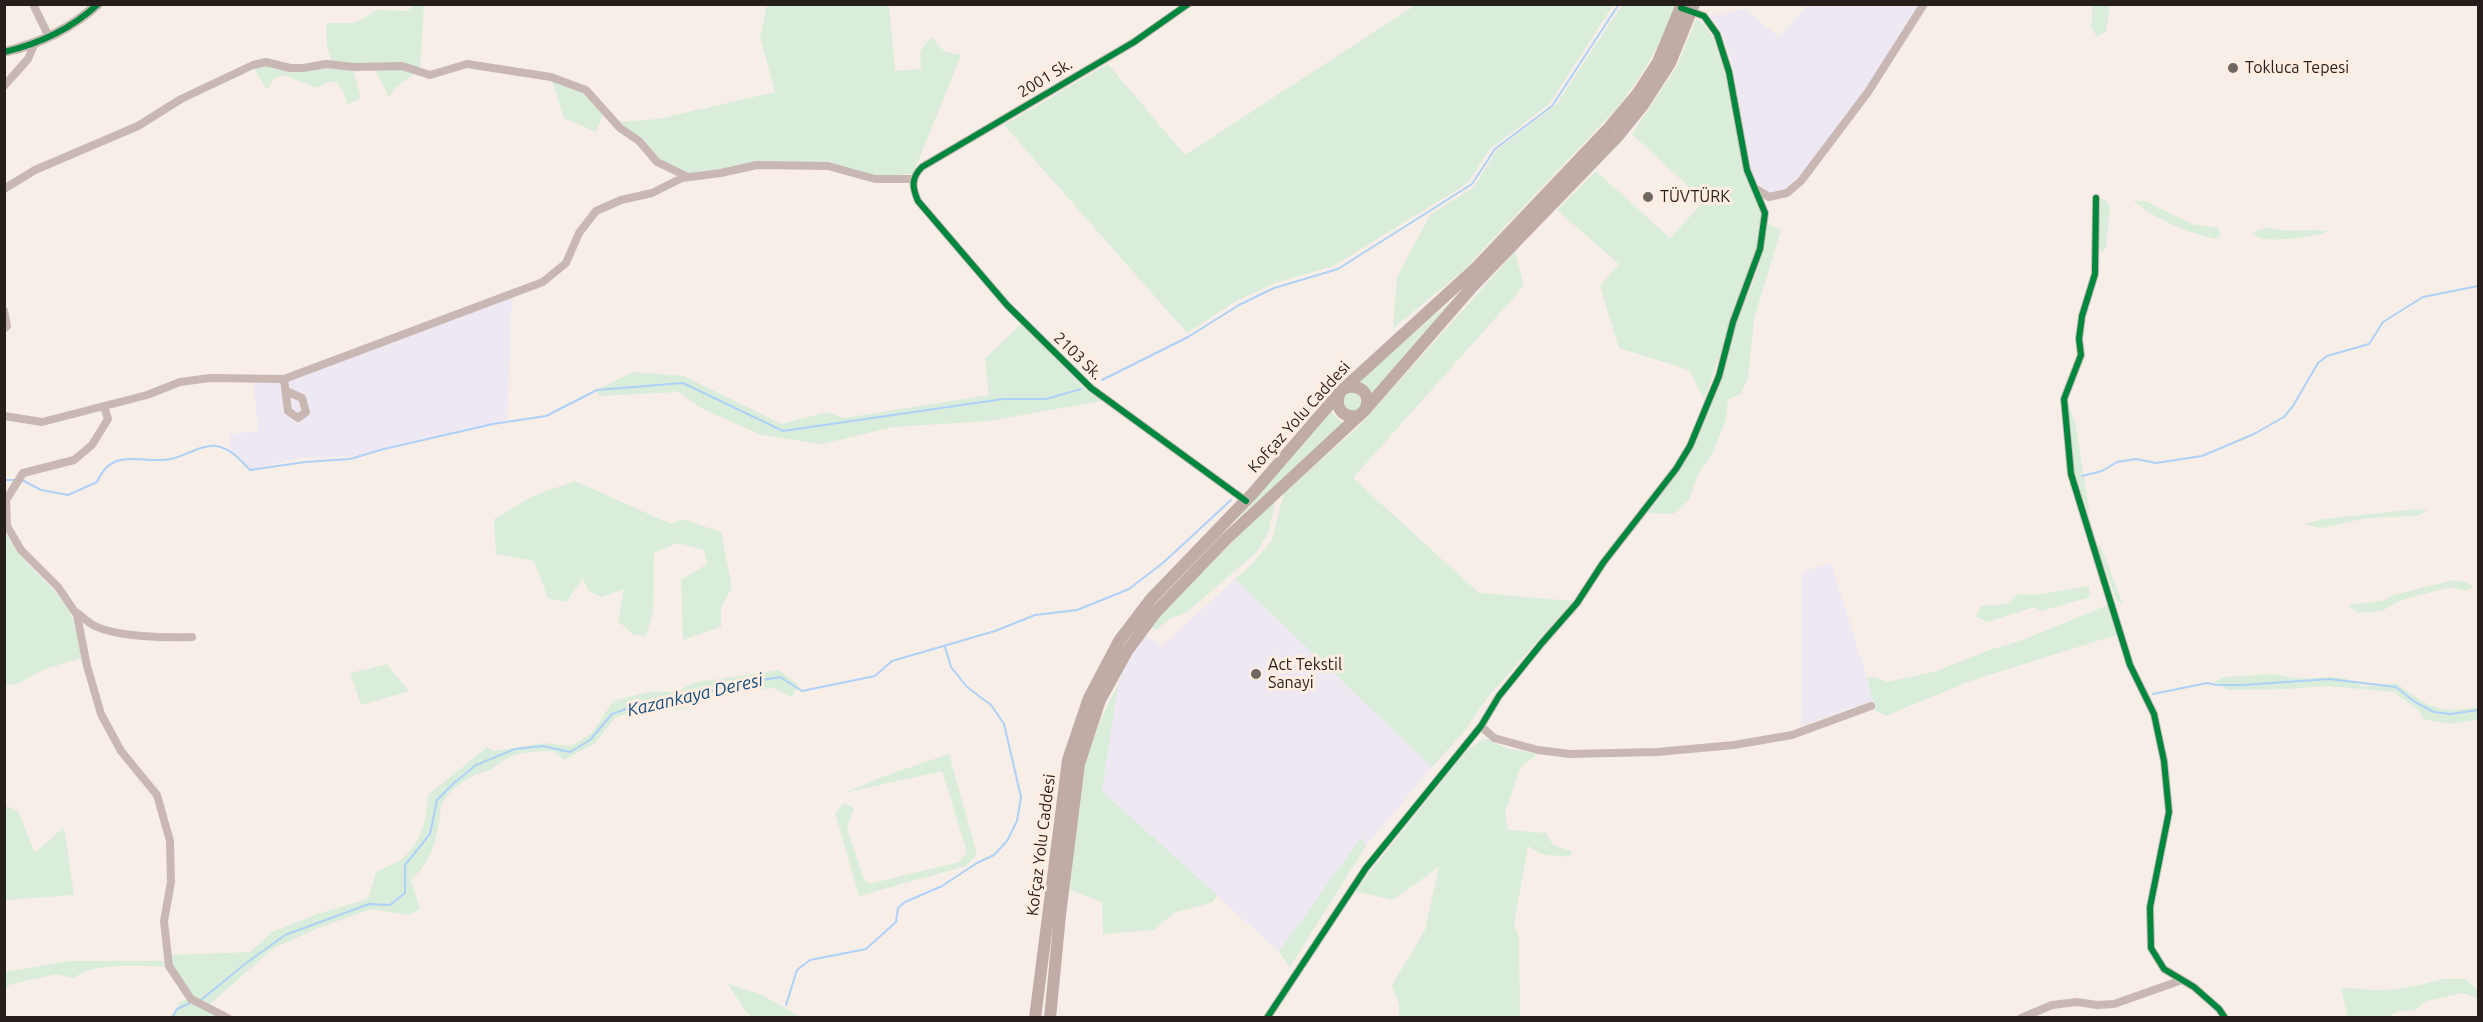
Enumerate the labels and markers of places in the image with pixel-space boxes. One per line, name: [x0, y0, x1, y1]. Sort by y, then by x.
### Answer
place label: Tokluca Tepesi: [2245, 58, 2349, 78]
marker: Tokluca Tepesi: [2226, 61, 2240, 75]
place label: TÜVTÜRK: [1660, 187, 1730, 207]
marker: TÜVTÜRK: [1641, 190, 1655, 204]
place label: Act Tekstil Sanayi: [1268, 655, 1342, 693]
marker: Act Tekstil Sanayi: [1249, 667, 1263, 681]

